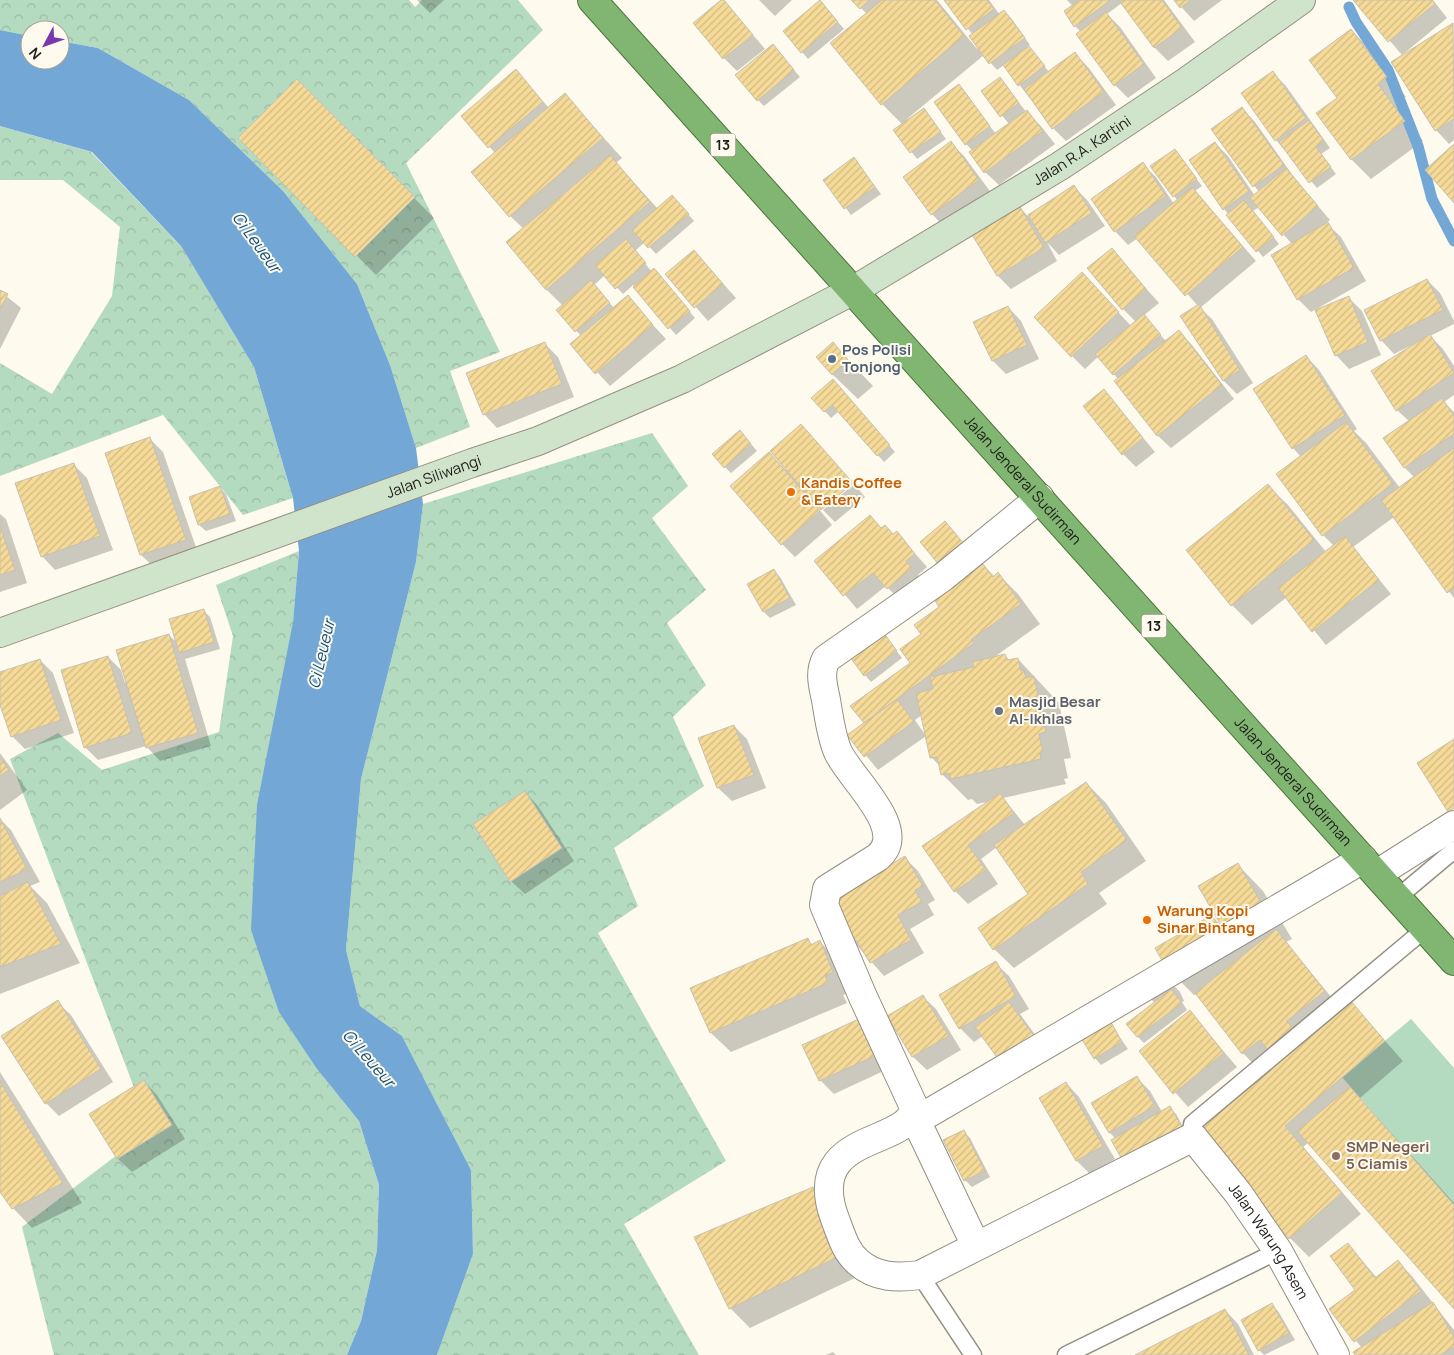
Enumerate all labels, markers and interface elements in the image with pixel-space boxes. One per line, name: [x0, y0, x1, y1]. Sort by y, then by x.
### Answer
north arrow: [20, 20, 70, 70]
text: N: [24, 44, 45, 64]
street label: Jalan R.A. Kartini: [1029, 111, 1135, 190]
road number: 13: [710, 134, 736, 156]
water label: Ci Leueur: [228, 207, 288, 279]
place label: Pos Polisi Tonjong: [842, 339, 911, 377]
marker: Pos Polisi Tonjong: [826, 353, 838, 365]
street label: Jalan Jenderal Sudirman: [959, 411, 1087, 549]
street label: Jalan Siliwangi: [383, 450, 484, 503]
place label: Kandis Coffee & Eatery: [801, 472, 902, 510]
marker: Kandis Coffee & Eatery: [785, 486, 797, 498]
road number: 13: [1142, 614, 1166, 638]
water label: Ci Leueur: [302, 615, 340, 691]
place label: Masjid Besar Al-Ikhlas: [1009, 691, 1101, 729]
marker: Masjid Besar Al-Ikhlas: [993, 705, 1005, 717]
street label: Jalan Jenderal Sudirman: [1230, 712, 1357, 851]
place label: Warung Kopi Sinar Bintang: [1157, 900, 1255, 938]
marker: Warung Kopi Sinar Bintang: [1141, 914, 1153, 926]
water label: Ci Leueur: [338, 1024, 402, 1093]
place label: SMP Negeri 5 Ciamis: [1346, 1136, 1430, 1174]
marker: SMP Negeri 5 Ciamis: [1330, 1150, 1342, 1162]
street label: Jalan Warung Asem: [1224, 1178, 1314, 1303]

